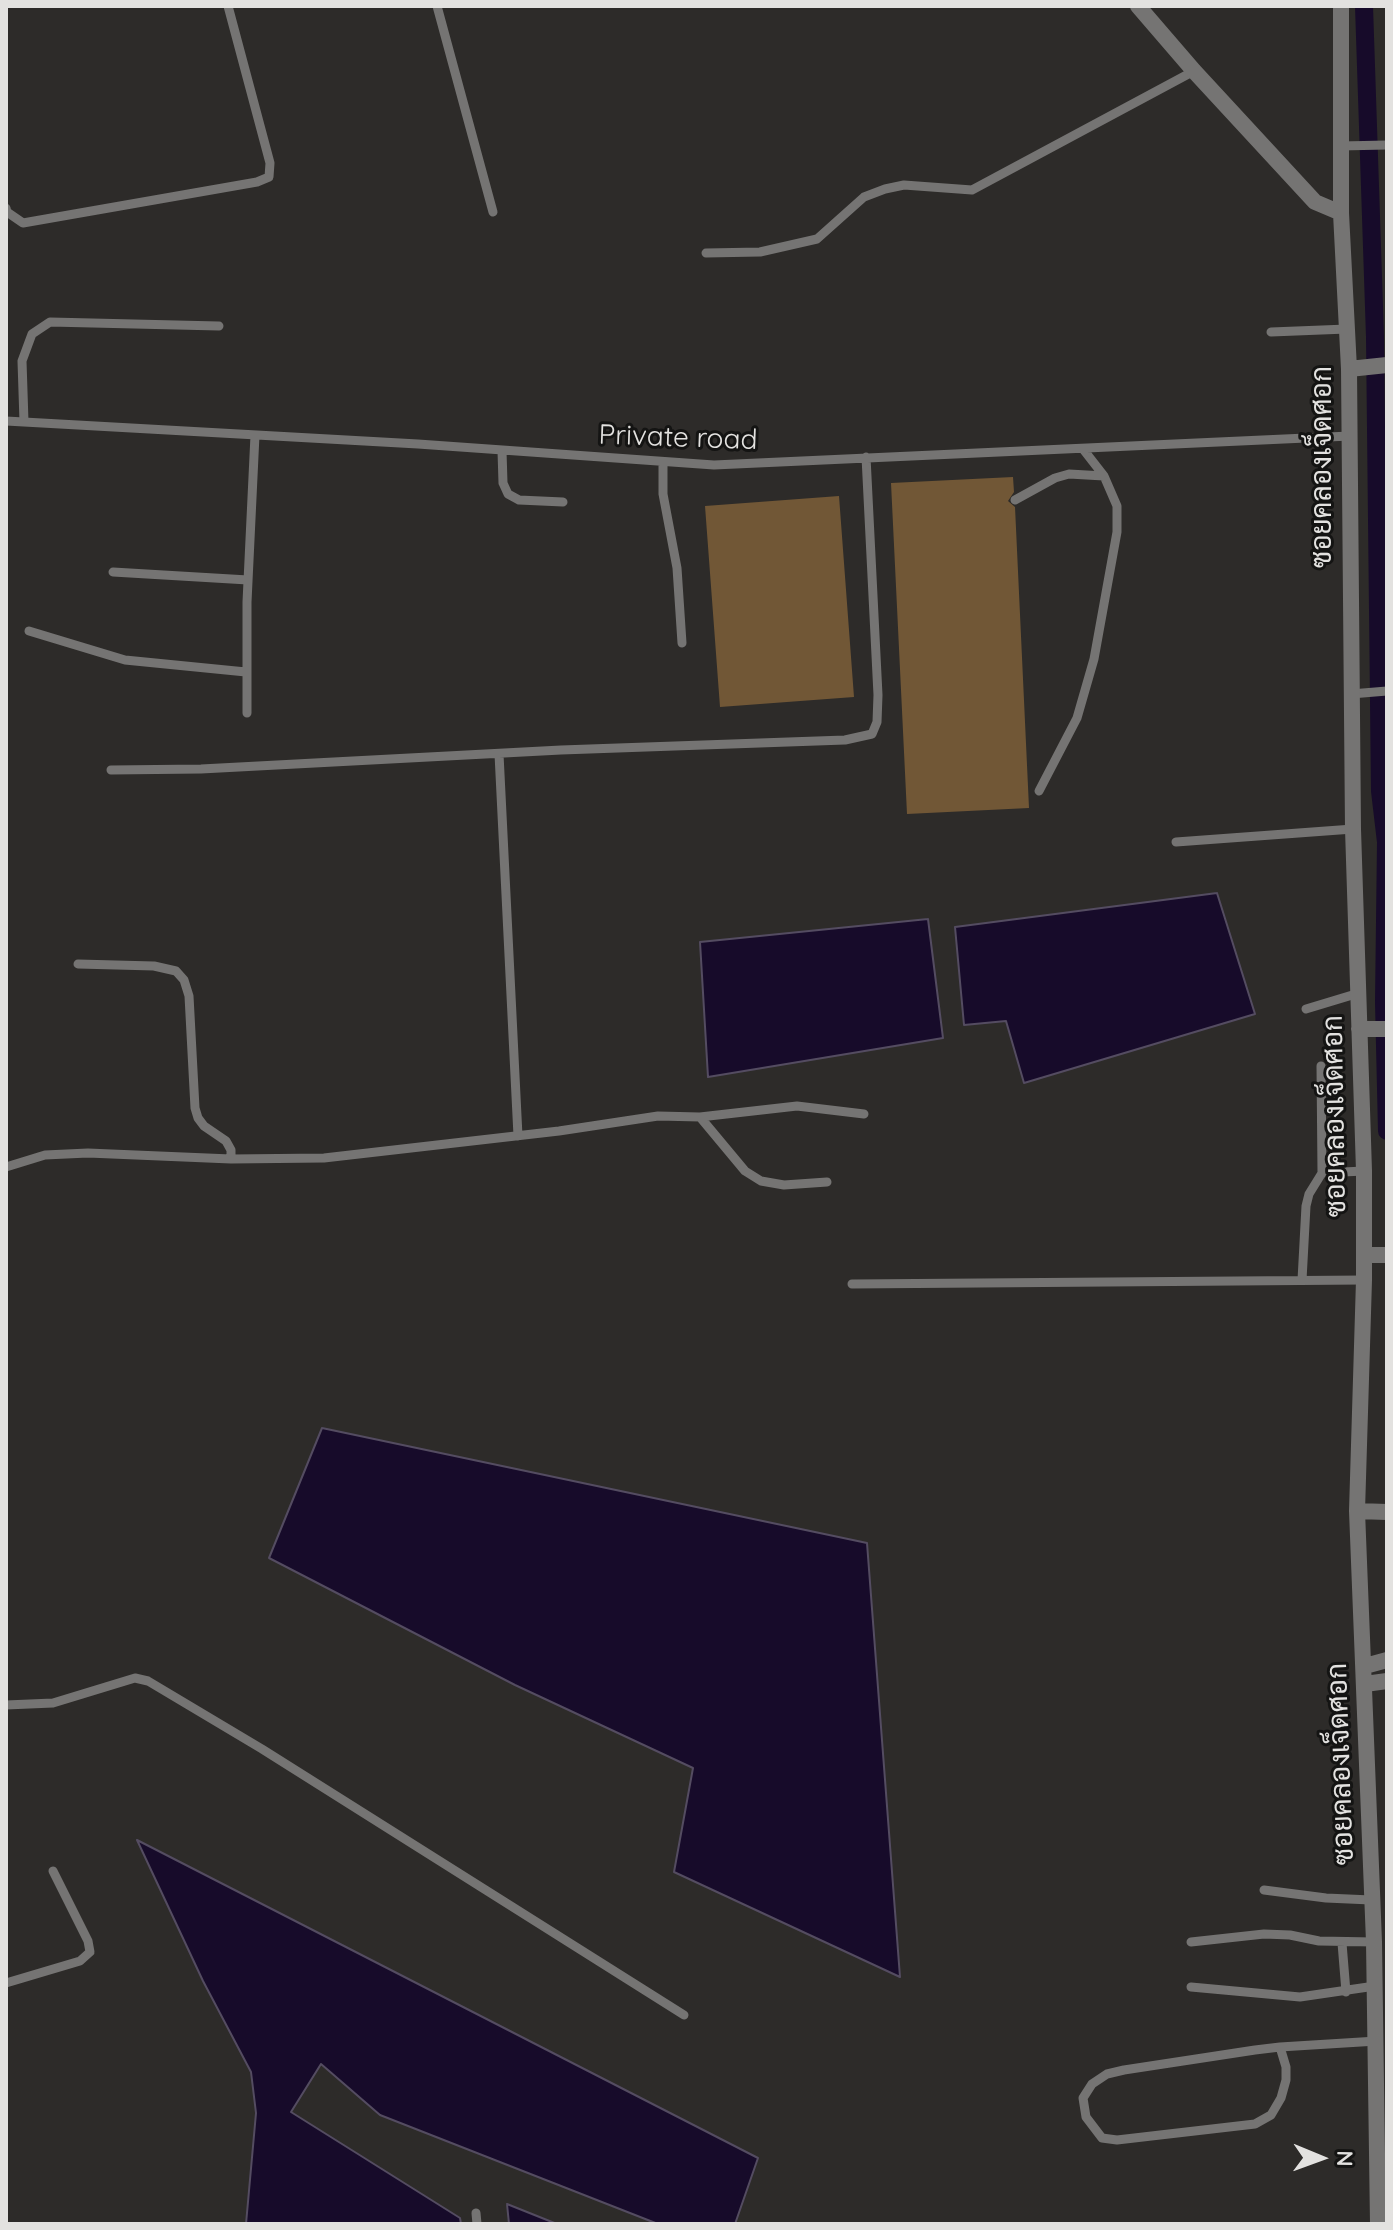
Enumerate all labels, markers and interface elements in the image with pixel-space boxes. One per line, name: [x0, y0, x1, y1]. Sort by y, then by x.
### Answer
street label: ซอยคลองเจ็ดศอก: [1306, 366, 1340, 568]
street label: Private road: [598, 418, 758, 458]
street label: ซอยคลองเจ็ดศอก: [1316, 1015, 1354, 1217]
street label: ซอยคลองเจ็ดศอก: [1321, 1662, 1361, 1866]
north arrow: [1281, 2118, 1361, 2198]
text: N: [1331, 2150, 1359, 2167]

